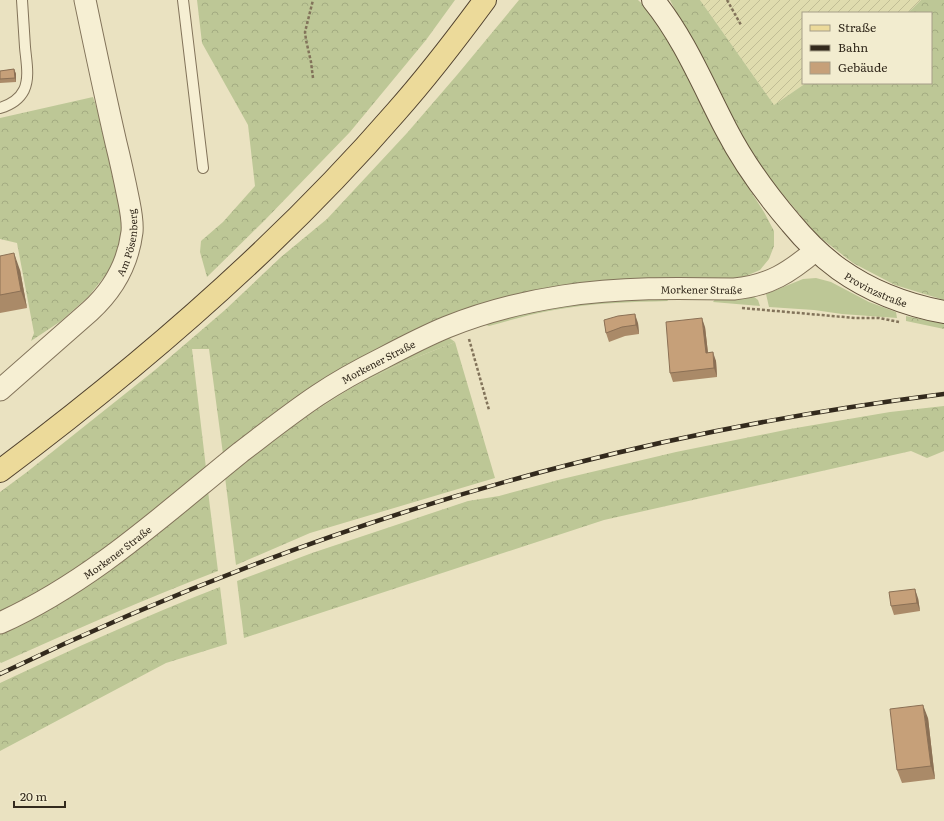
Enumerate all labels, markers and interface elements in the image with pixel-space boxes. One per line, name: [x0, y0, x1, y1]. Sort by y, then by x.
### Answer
legend: [802, 12, 932, 84]
text: Straße: [838, 18, 876, 36]
text: Bahn: [838, 38, 868, 56]
text: Gebäude: [838, 58, 887, 76]
street label: Am Pösenberg: [112, 208, 140, 278]
street label: Provinzstraße: [842, 268, 909, 310]
street label: Morkener Straße: [660, 281, 743, 297]
street label: Morkener Straße: [338, 335, 417, 387]
street label: Morkener Straße: [79, 521, 154, 582]
scale bar: [14, 783, 65, 809]
text: 20 m: [20, 787, 47, 805]

